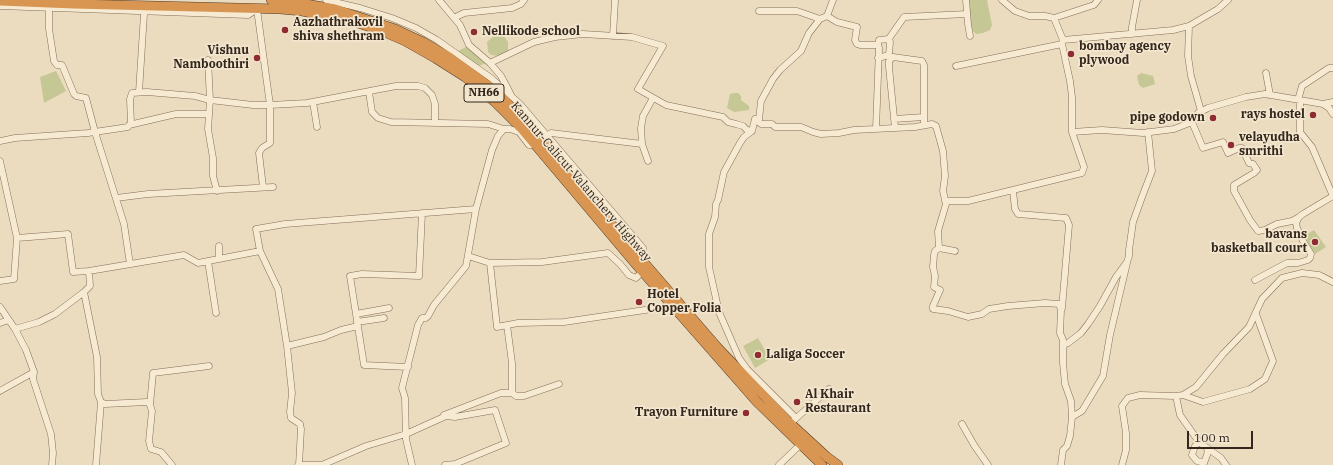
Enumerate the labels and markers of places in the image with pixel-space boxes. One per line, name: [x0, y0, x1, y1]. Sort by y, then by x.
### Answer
place label: Aazhathrakovil shiva shethram: [293, 16, 385, 44]
marker: Aazhathrakovil shiva shethram: [280, 25, 290, 35]
place label: Nellikode school: [482, 25, 580, 39]
marker: Nellikode school: [469, 27, 479, 37]
place label: bombay agency plywood: [1079, 40, 1171, 68]
place label: Vishnu Namboothiri: [173, 44, 249, 72]
marker: bombay agency plywood: [1066, 49, 1076, 59]
marker: Vishnu Namboothiri: [252, 53, 262, 63]
place label: rays hostel: [1241, 108, 1305, 122]
marker: rays hostel: [1308, 110, 1318, 120]
place label: pipe godown: [1130, 111, 1205, 125]
marker: pipe godown: [1208, 113, 1218, 123]
place label: velayudha smrithi: [1239, 131, 1300, 159]
marker: velayudha smrithi: [1226, 140, 1236, 150]
place label: bavans basketball court: [1211, 228, 1307, 256]
marker: bavans basketball court: [1310, 237, 1320, 247]
place label: Hotel Copper Folia: [647, 288, 721, 316]
marker: Hotel Copper Folia: [634, 297, 644, 307]
place label: Laliga Soccer: [766, 348, 845, 362]
marker: Laliga Soccer: [753, 350, 763, 360]
place label: Al Khair Restaurant: [805, 388, 871, 416]
marker: Al Khair Restaurant: [792, 397, 802, 407]
place label: Trayon Furniture: [635, 406, 738, 420]
marker: Trayon Furniture: [741, 408, 751, 418]

